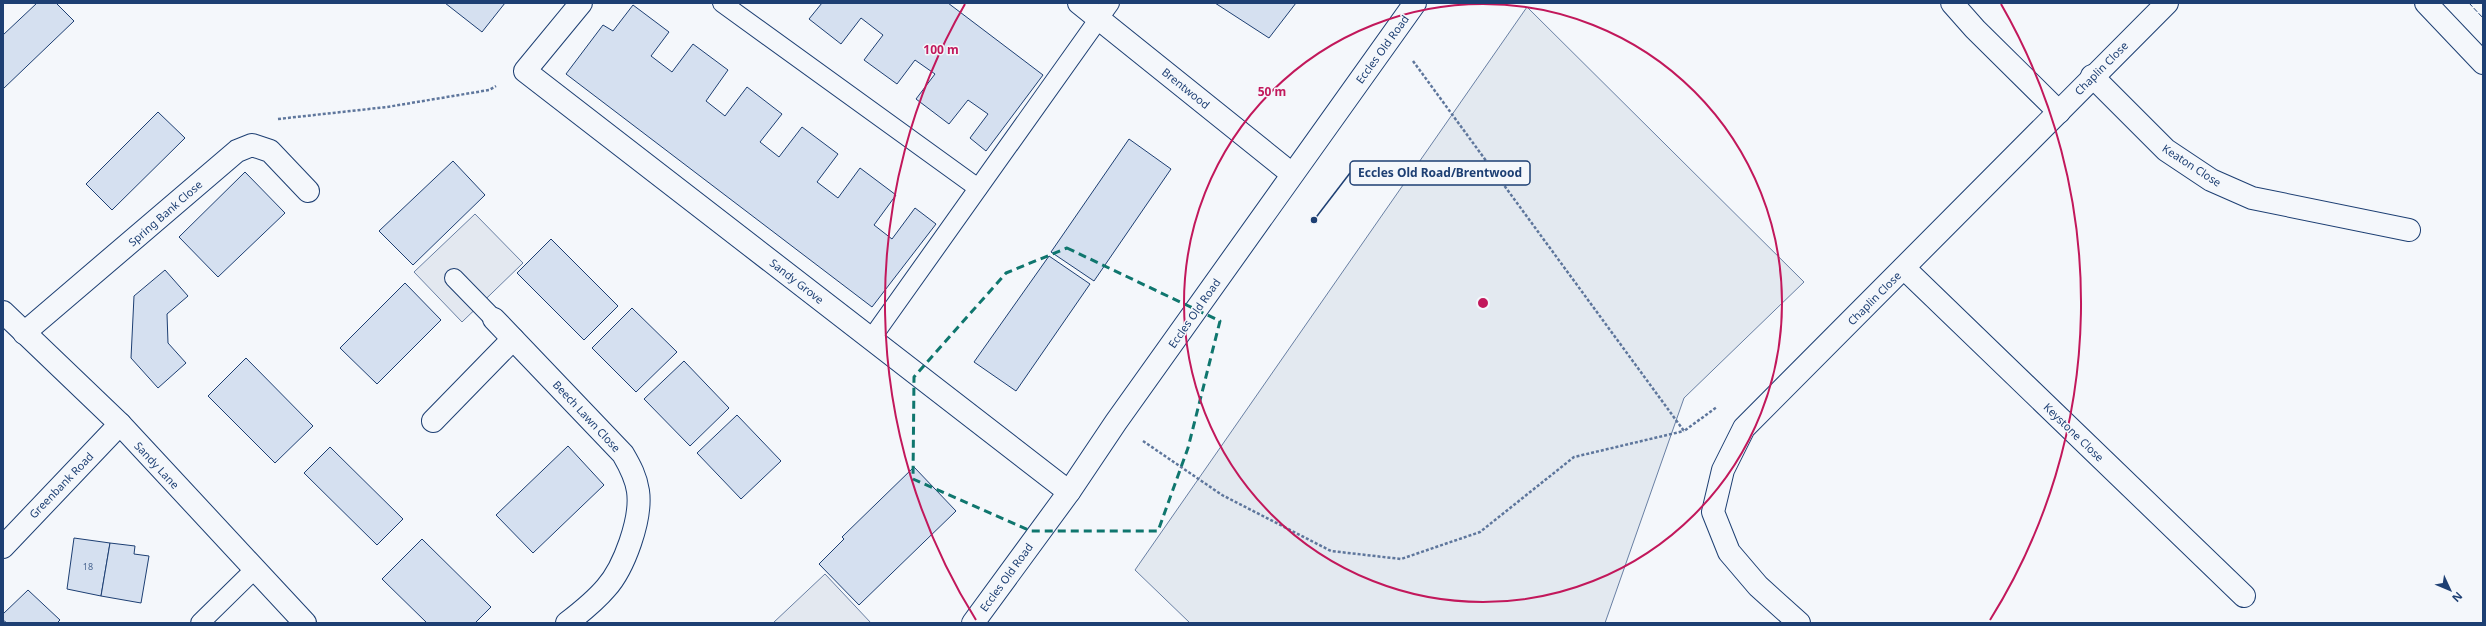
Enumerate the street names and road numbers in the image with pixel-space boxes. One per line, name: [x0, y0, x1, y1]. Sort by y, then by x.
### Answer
street label: Eccles Old Road: [1352, 12, 1412, 86]
street label: Chaplin Close: [2071, 38, 2131, 98]
street label: Brentwood: [1159, 64, 1213, 112]
street label: Keaton Close: [2160, 140, 2224, 190]
street label: Spring Bank Close: [125, 177, 205, 249]
street label: Sandy Grove: [767, 255, 827, 307]
street label: Chaplin Close: [1844, 268, 1904, 328]
street label: Eccles Old Road: [1165, 275, 1223, 351]
street label: Beech Lawn Close: [550, 377, 624, 455]
street label: Keystone Close: [2041, 399, 2107, 465]
street label: Sandy Lane: [131, 438, 183, 492]
street label: Greenbank Road: [26, 449, 96, 521]
street label: Eccles Old Road: [976, 540, 1036, 614]

